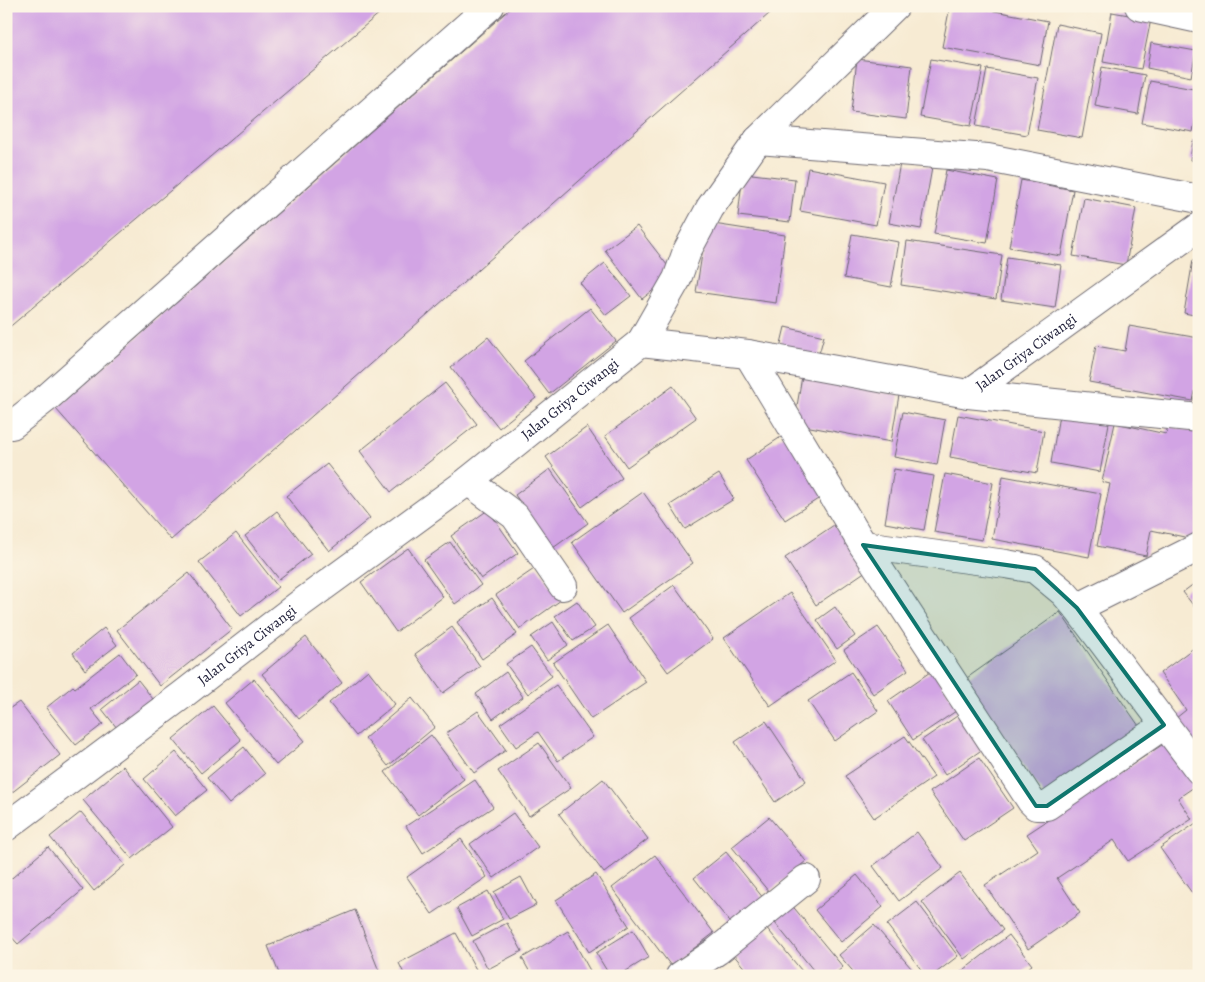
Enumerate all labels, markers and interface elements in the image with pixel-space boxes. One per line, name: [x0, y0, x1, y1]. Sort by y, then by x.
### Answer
street label: Jalan Griya Ciwangi: [971, 309, 1081, 395]
street label: Jalan Griya Ciwangi: [517, 354, 623, 445]
street label: Jalan Griya Ciwangi: [193, 600, 301, 690]

